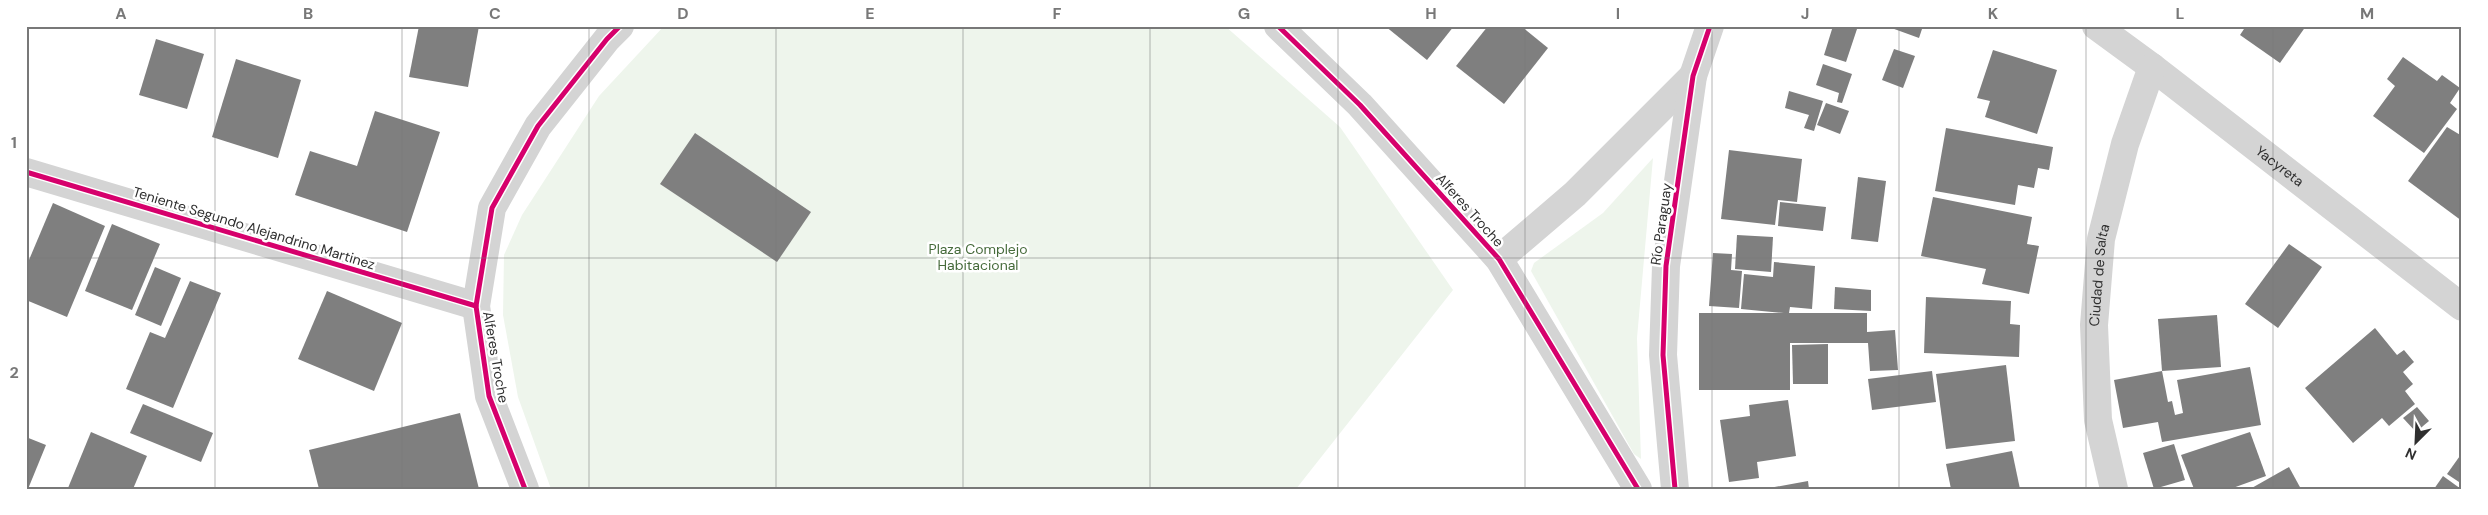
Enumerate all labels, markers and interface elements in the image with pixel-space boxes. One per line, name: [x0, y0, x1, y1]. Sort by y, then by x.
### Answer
text: A: [115, 3, 127, 24]
text: B: [303, 3, 313, 24]
text: C: [489, 3, 501, 24]
text: D: [677, 3, 689, 24]
text: E: [865, 3, 875, 24]
text: F: [1053, 3, 1062, 24]
text: G: [1238, 3, 1250, 24]
text: H: [1425, 3, 1437, 24]
text: I: [1616, 3, 1620, 24]
text: J: [1801, 3, 1809, 24]
text: K: [1988, 3, 1999, 24]
text: L: [2176, 3, 2185, 24]
text: M: [2360, 3, 2374, 24]
text: 1: [11, 132, 17, 153]
street label: Yacyreta: [2252, 142, 2308, 190]
street label: Alferes Troche: [1432, 170, 1508, 251]
street label: Río Paraguay: [1646, 182, 1676, 266]
street label: Teniente Segundo Alejandrino Martinez: [131, 183, 377, 273]
street label: Ciudad de Salta: [2085, 222, 2113, 327]
park label: Plaza Complejo Habitacional: [929, 240, 1027, 274]
street label: Alferes Troche: [479, 310, 513, 404]
text: 2: [9, 362, 19, 383]
north arrow: [2390, 418, 2440, 468]
text: N: [2402, 444, 2419, 464]

